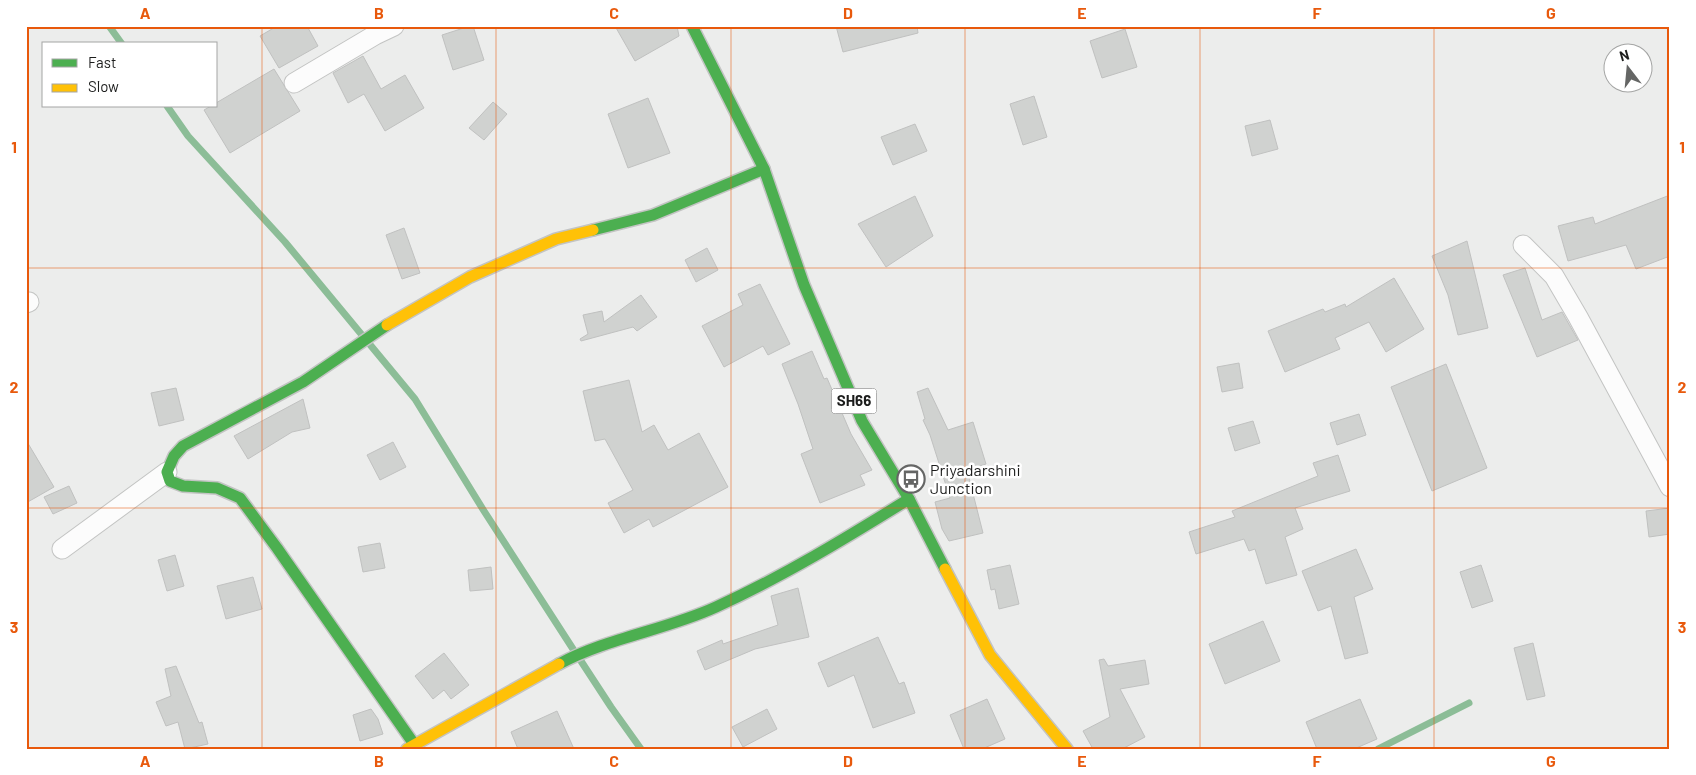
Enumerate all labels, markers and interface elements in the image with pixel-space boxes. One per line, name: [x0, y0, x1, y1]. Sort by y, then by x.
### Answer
text: A: [140, 3, 151, 22]
text: B: [374, 3, 384, 22]
text: C: [609, 3, 619, 22]
text: D: [843, 3, 853, 22]
text: E: [1077, 3, 1087, 22]
text: F: [1313, 3, 1322, 22]
text: G: [1546, 3, 1556, 22]
legend: [42, 42, 218, 108]
north arrow: [1604, 42, 1654, 92]
text: N: [1617, 46, 1631, 64]
text: Fast: [88, 53, 116, 71]
text: Slow: [88, 77, 119, 95]
text: 1: [11, 137, 17, 156]
text: 1: [1679, 137, 1685, 156]
text: 2: [10, 377, 19, 396]
text: 2: [1678, 377, 1687, 396]
road number: SH66: [832, 388, 876, 414]
place label: Priyadarshini Junction: [930, 460, 1021, 497]
bus stop icon: Priyadarshini Junction: [896, 464, 926, 494]
text: 3: [10, 617, 18, 636]
text: 3: [1678, 617, 1686, 636]
text: A: [140, 751, 151, 770]
text: B: [374, 751, 384, 770]
text: C: [609, 751, 619, 770]
text: D: [843, 751, 853, 770]
text: E: [1077, 751, 1087, 770]
text: F: [1313, 751, 1322, 770]
text: G: [1546, 751, 1556, 770]

